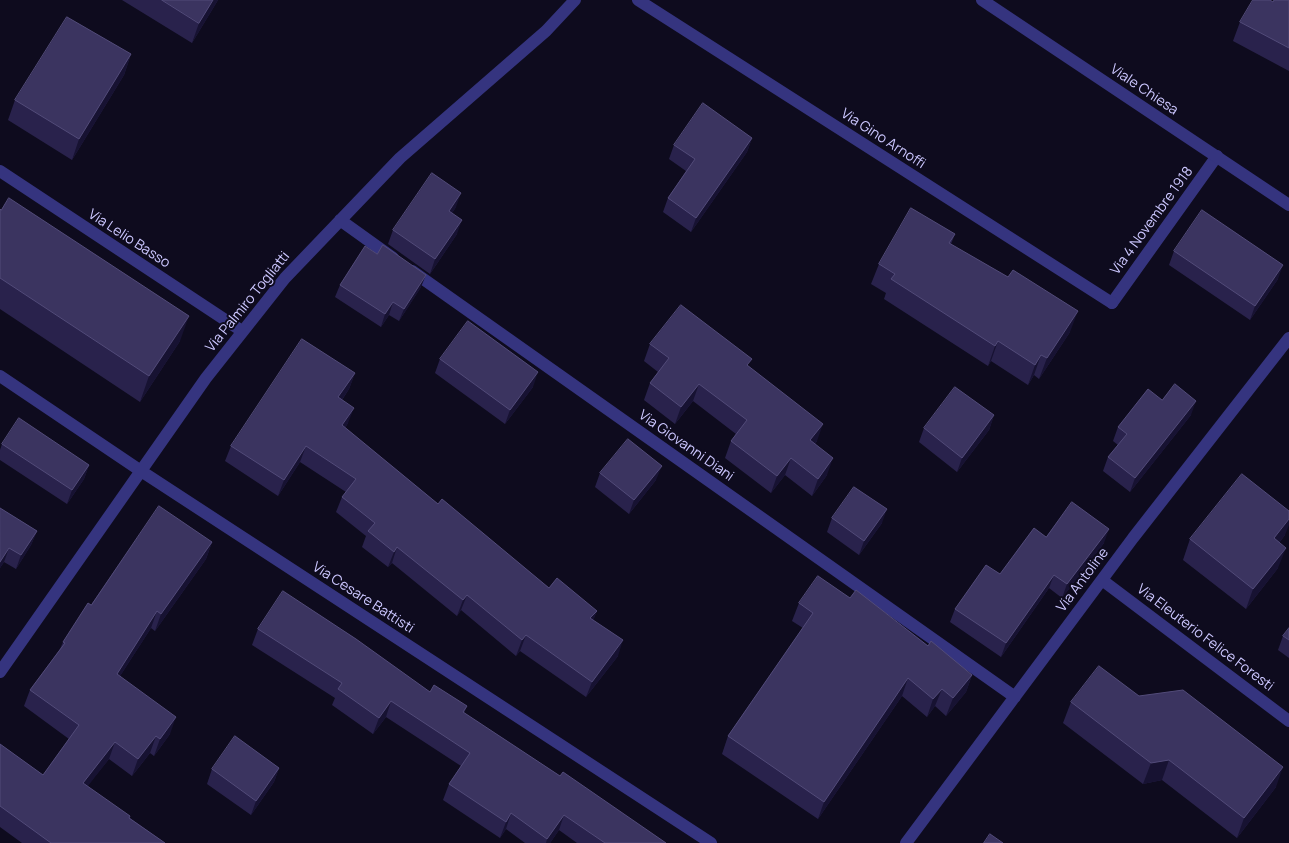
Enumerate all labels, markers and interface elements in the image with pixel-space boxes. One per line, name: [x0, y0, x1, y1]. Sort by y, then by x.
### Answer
street label: Viale Chiesa: [1107, 61, 1181, 119]
street label: Via Gino Arnoffi: [837, 105, 929, 173]
street label: Via 4 Novembre 1918: [1107, 164, 1197, 278]
street label: Via Lelio Basso: [85, 206, 173, 272]
street label: Via Palmiro Togliatti: [202, 248, 294, 356]
street label: Via Giovanni Diani: [635, 407, 737, 485]
street label: Via Antoline: [1053, 545, 1113, 615]
street label: Via Cesare Battisti: [309, 559, 417, 637]
street label: Via Eleuterio Felice Foresti: [1133, 581, 1277, 695]

